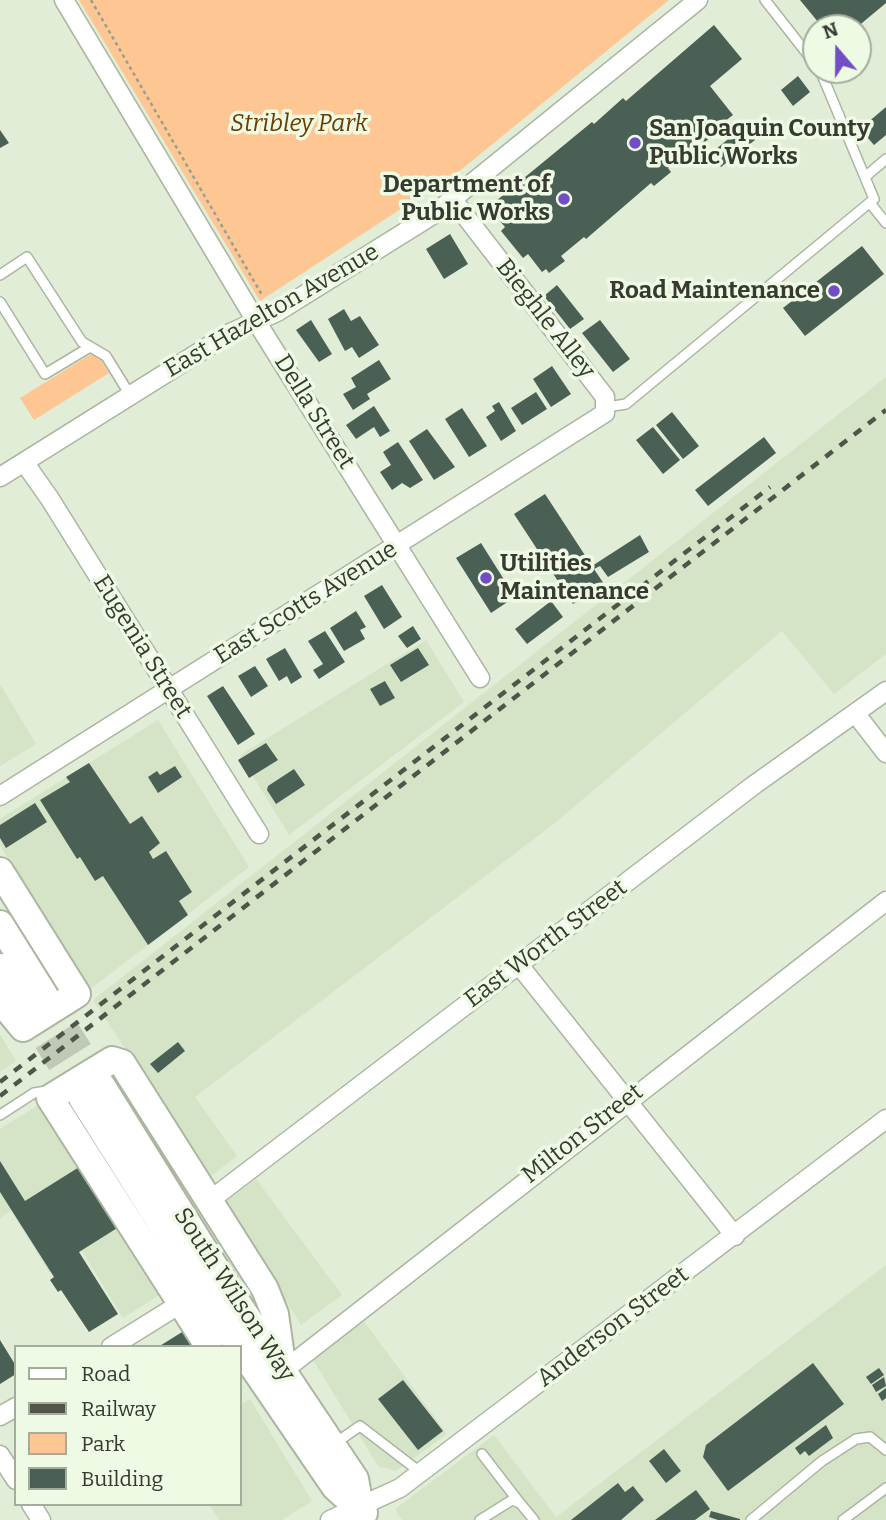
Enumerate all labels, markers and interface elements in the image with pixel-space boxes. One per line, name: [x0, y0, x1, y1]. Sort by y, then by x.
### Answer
north arrow: [802, 14, 872, 84]
text: N: [819, 17, 841, 44]
park label: Stribley Park: [230, 110, 368, 138]
place label: San Joaquin County Public Works: [649, 115, 870, 171]
marker: San Joaquin County Public Works: [627, 135, 643, 151]
place label: Department of Public Works: [383, 171, 550, 227]
marker: Department of Public Works: [556, 191, 572, 207]
street label: East Hazelton Avenue: [160, 238, 384, 384]
street label: Bieghle Alley: [489, 253, 601, 385]
place label: Road Maintenance: [609, 277, 820, 305]
marker: Road Maintenance: [826, 283, 842, 299]
street label: Della Street: [268, 350, 360, 474]
street label: East Scotts Avenue: [209, 535, 403, 671]
place label: Utilities Maintenance: [500, 550, 649, 606]
street label: Eugenia Street: [87, 570, 197, 724]
marker: Utilities Maintenance: [478, 570, 494, 586]
street label: East Worth Street: [459, 874, 633, 1014]
street label: Milton Street: [517, 1078, 649, 1190]
street label: South Wilson Way: [167, 1203, 301, 1387]
street label: Anderson Street: [531, 1261, 695, 1393]
legend: [14, 1345, 242, 1506]
text: Road: [81, 1361, 130, 1387]
text: Railway: [81, 1396, 156, 1422]
text: Park: [81, 1431, 125, 1457]
text: Building: [81, 1466, 163, 1492]

